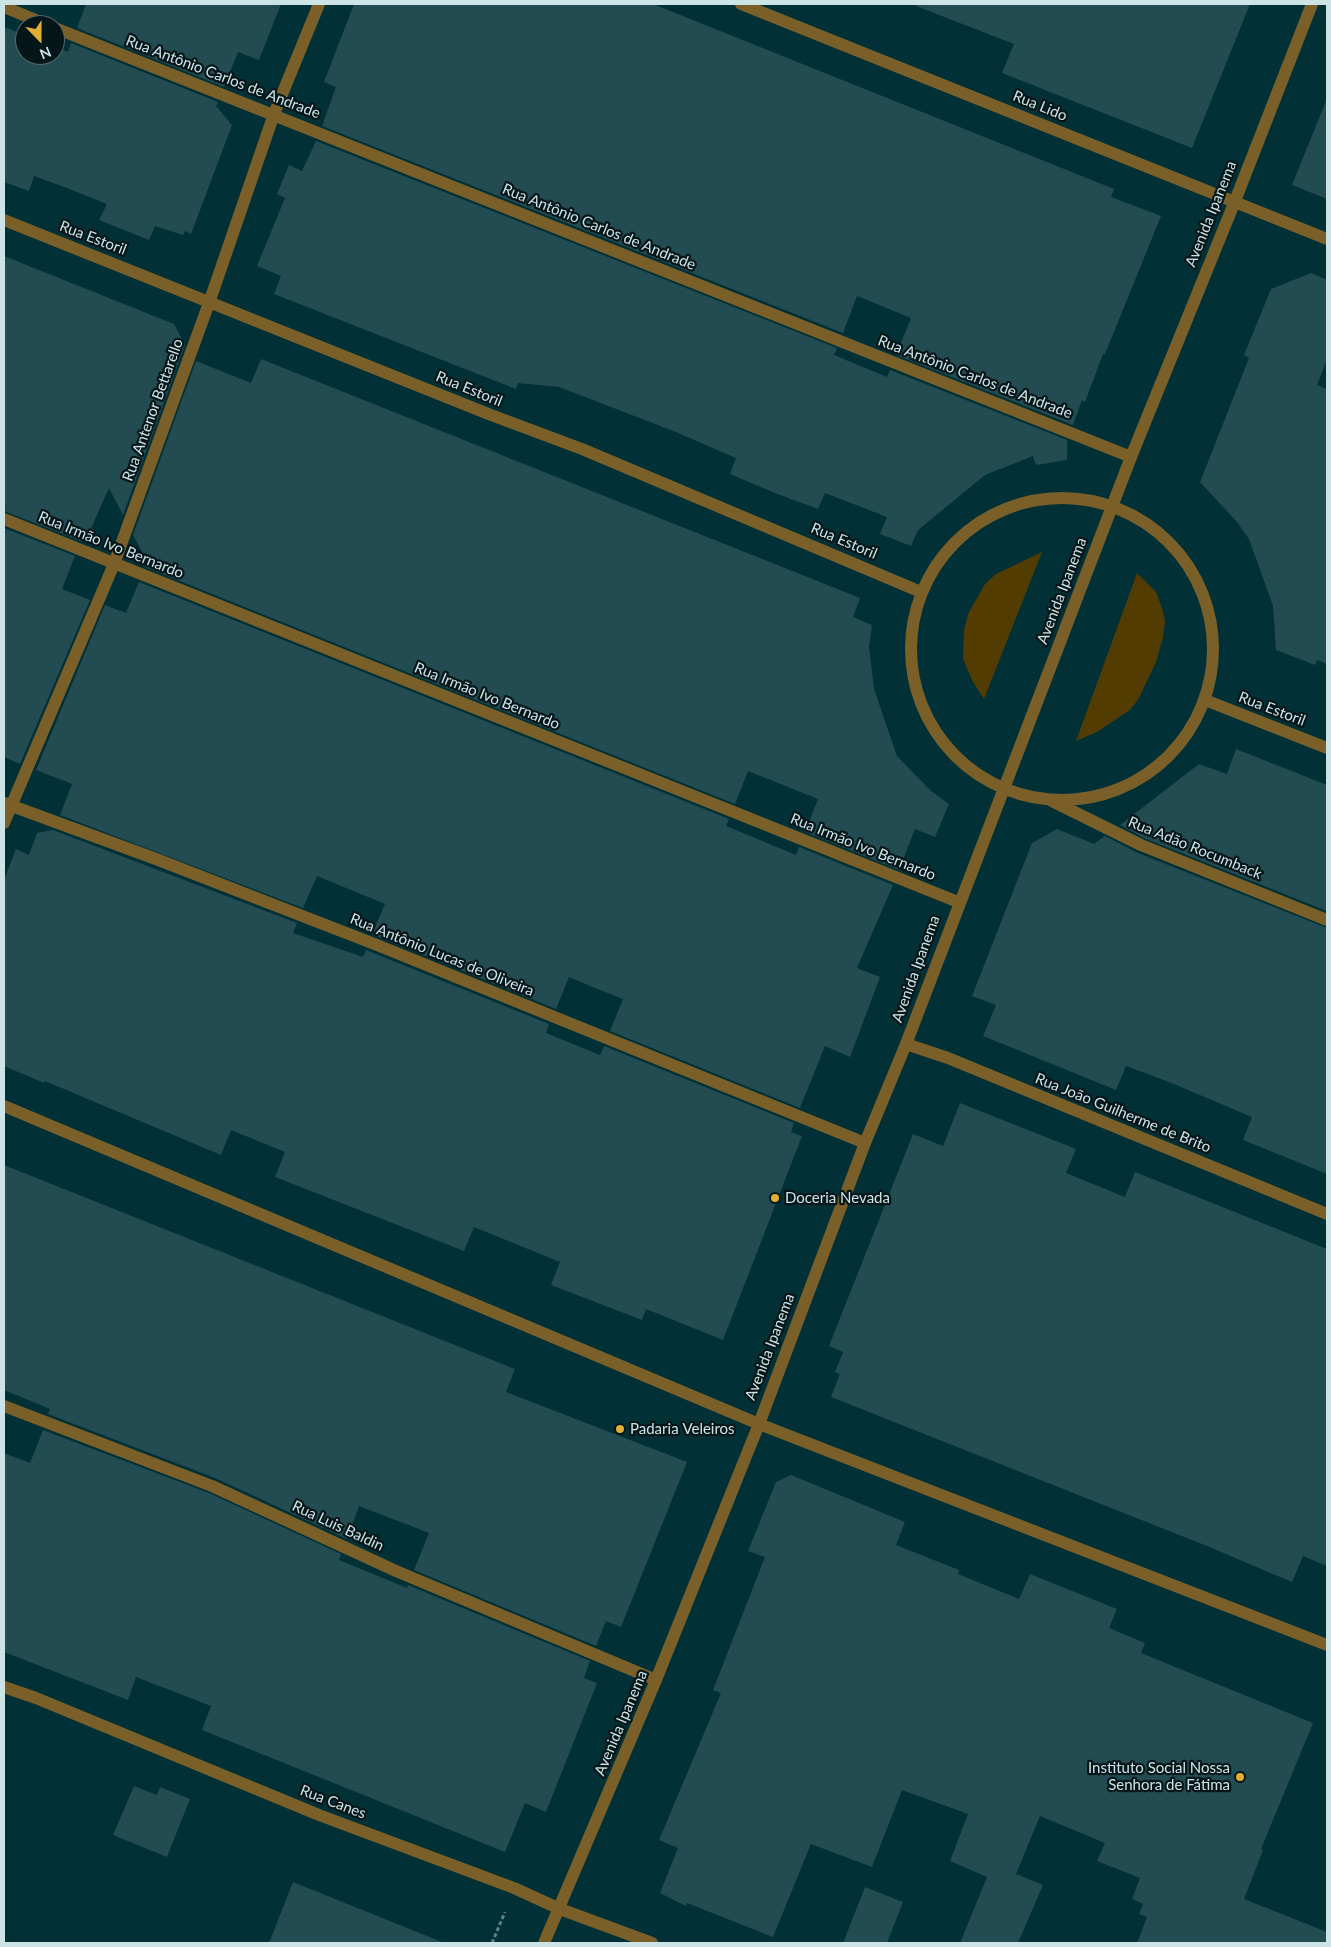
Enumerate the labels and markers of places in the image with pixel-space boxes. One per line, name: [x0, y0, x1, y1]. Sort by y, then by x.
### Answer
place label: Doceria Nevada: [785, 1189, 890, 1207]
marker: Doceria Nevada: [769, 1192, 781, 1204]
place label: Padaria Veleiros: [630, 1420, 735, 1438]
marker: Padaria Veleiros: [614, 1423, 626, 1435]
place label: Instituto Social Nossa Senhora de Fátima: [1088, 1759, 1230, 1794]
marker: Instituto Social Nossa Senhora de Fátima: [1234, 1771, 1246, 1783]

